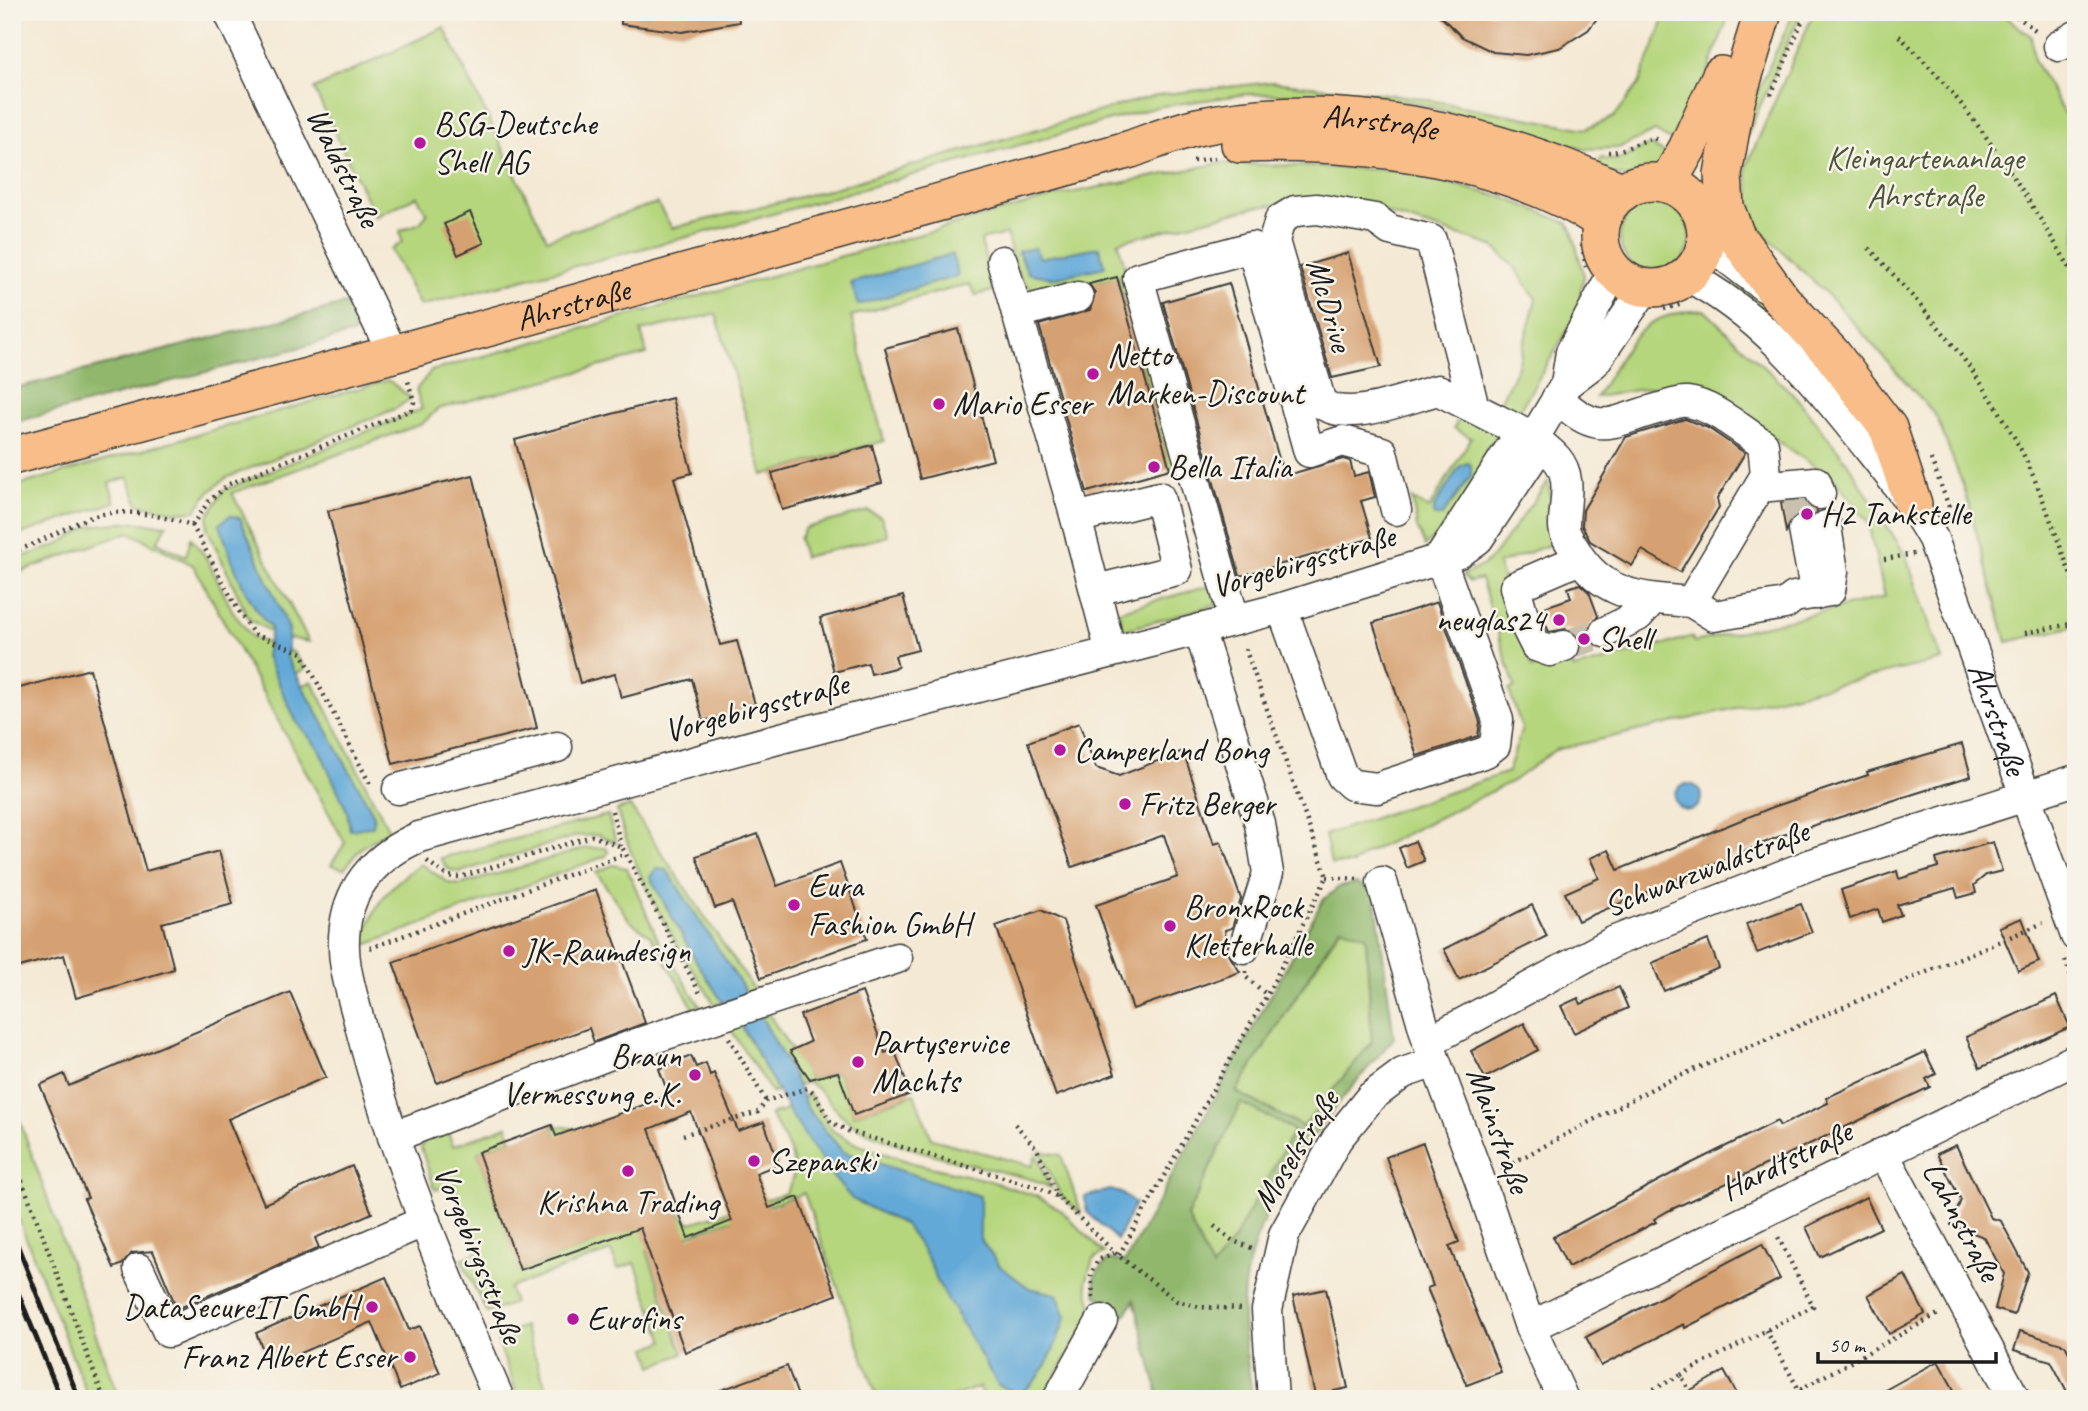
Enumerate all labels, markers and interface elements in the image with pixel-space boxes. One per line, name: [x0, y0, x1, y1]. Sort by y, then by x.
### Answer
street label: Ahrstraße: [1321, 95, 1444, 151]
street label: Waldstraße: [297, 100, 392, 236]
place label: BSG-Deutsche Shell AG: [434, 103, 599, 183]
marker: BSG-Deutsche Shell AG: [412, 135, 428, 151]
park label: Kleingartenanlage Ahrstraße: [1826, 137, 2026, 217]
street label: McDrive: [1297, 254, 1364, 358]
street label: Ahrstraße: [511, 268, 637, 340]
place label: Netto Marken-Discount: [1107, 334, 1307, 414]
marker: Netto Marken-Discount: [1085, 366, 1101, 382]
place label: Mario Esser: [953, 383, 1095, 425]
marker: Mario Esser: [931, 396, 947, 412]
place label: Bella Italia: [1168, 446, 1293, 488]
marker: Bella Italia: [1146, 459, 1162, 475]
place label: H2 Tankstelle: [1821, 493, 1973, 535]
marker: H2 Tankstelle: [1799, 506, 1815, 522]
street label: Vorgebirgsstraße: [1206, 514, 1402, 607]
place label: neuglas24: [1435, 599, 1548, 641]
marker: neuglas24: [1551, 612, 1567, 628]
place label: Shell: [1598, 618, 1657, 660]
marker: Shell: [1576, 631, 1592, 647]
street label: Ahrstraße: [1958, 657, 2038, 783]
street label: Vorgebirgsstraße: [659, 662, 855, 752]
place label: Camperland Bong: [1074, 729, 1270, 771]
marker: Camperland Bong: [1052, 742, 1068, 758]
place label: Fritz Berger: [1139, 783, 1278, 825]
marker: Fritz Berger: [1117, 796, 1133, 812]
street label: Schwarzwaldstraße: [1598, 809, 1817, 926]
place label: Eura Fashion GmbH: [808, 865, 976, 945]
place label: BronxRock Kletterhalle: [1184, 886, 1314, 966]
marker: Eura Fashion GmbH: [786, 897, 802, 913]
marker: BronxRock Kletterhalle: [1162, 918, 1178, 934]
place label: JK-Raumdesign: [521, 930, 690, 972]
marker: JK-Raumdesign: [501, 943, 517, 959]
place label: Partyservice Machts: [872, 1022, 1010, 1102]
place label: Braun Vermessung e.K.: [503, 1035, 681, 1115]
marker: Partyservice Machts: [850, 1054, 866, 1070]
street label: Mainstraße: [1457, 1061, 1542, 1201]
marker: Braun Vermessung e.K.: [687, 1067, 703, 1083]
street label: Moselstraße: [1242, 1080, 1350, 1218]
street label: Hardtstraße: [1713, 1109, 1861, 1210]
place label: Szepanski: [768, 1140, 880, 1182]
marker: Szepanski: [746, 1153, 762, 1169]
street label: Lahnstraße: [1913, 1154, 2012, 1290]
street label: Vorgebirgsstraße: [424, 1159, 535, 1352]
marker: Krishna Trading: [620, 1163, 636, 1179]
place label: Krishna Trading: [537, 1181, 721, 1223]
place label: DataSecureIT GmbH: [123, 1286, 363, 1328]
place label: Eurofins: [587, 1298, 684, 1340]
marker: DataSecureIT GmbH: [364, 1299, 380, 1315]
marker: Eurofins: [565, 1311, 581, 1327]
scale bar: [1818, 1320, 1997, 1364]
text: 50 m: [1829, 1332, 1867, 1358]
place label: Franz Albert Esser: [181, 1336, 399, 1378]
marker: Franz Albert Esser: [402, 1349, 418, 1365]

